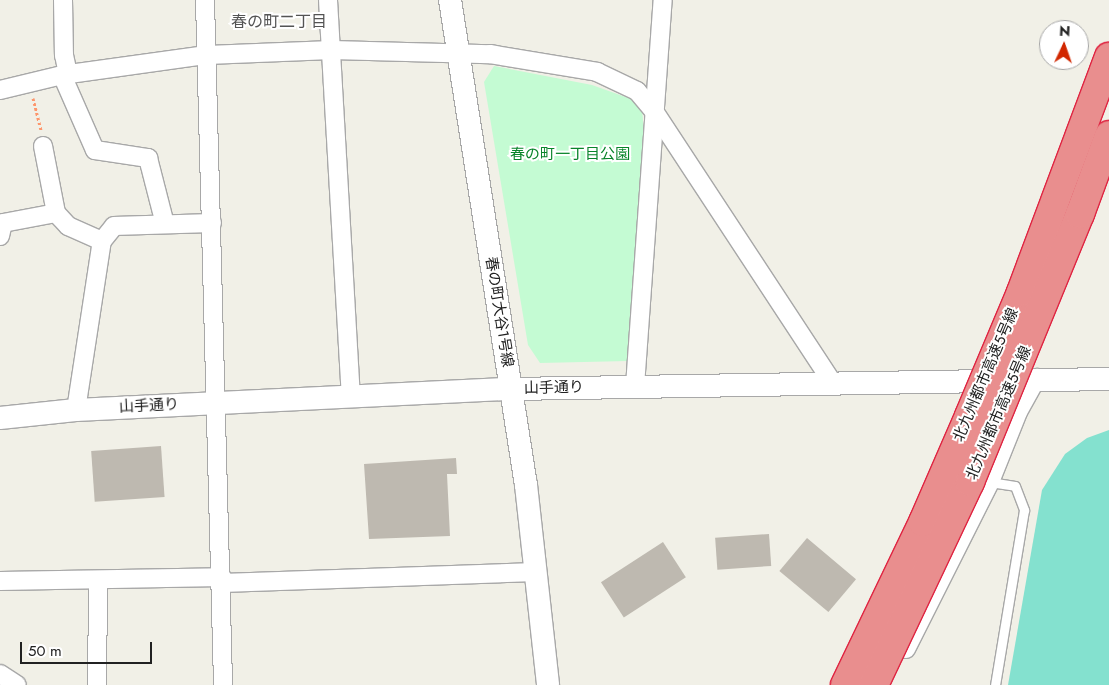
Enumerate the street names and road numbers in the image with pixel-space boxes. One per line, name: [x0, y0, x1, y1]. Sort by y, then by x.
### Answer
street label: 春の町大谷1号線: [481, 255, 517, 369]
street label: 北九州都市高速５号線: [950, 305, 1022, 445]
street label: 北九州都市高速5号線: [963, 343, 1035, 483]
street label: 山手通り: [524, 378, 584, 398]
street label: 山手通り: [119, 395, 179, 417]

